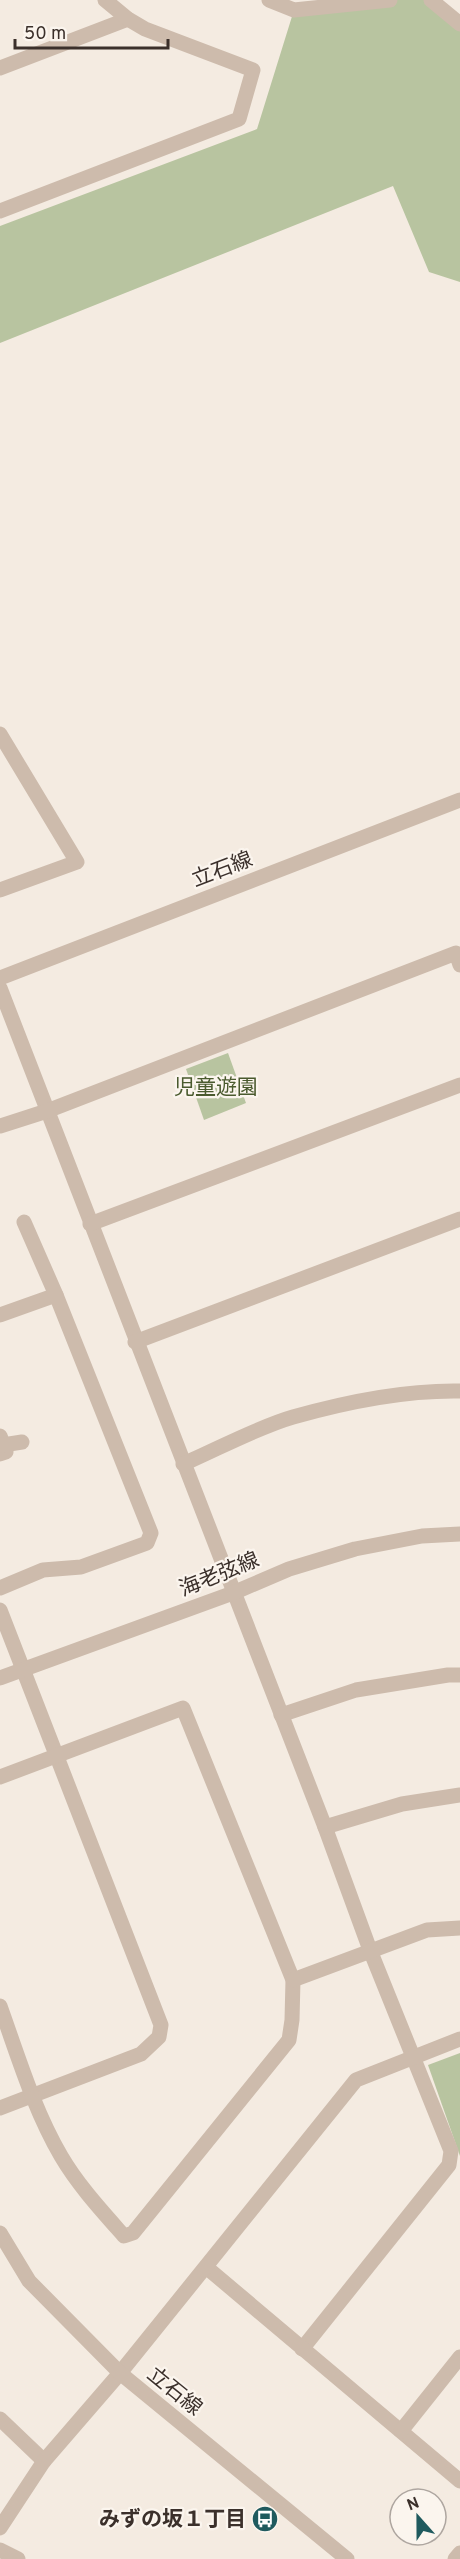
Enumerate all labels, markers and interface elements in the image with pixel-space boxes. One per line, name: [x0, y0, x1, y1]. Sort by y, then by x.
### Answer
scale bar: [15, 12, 168, 50]
text: 50 m: [24, 23, 66, 46]
street label: 立石線: [188, 847, 257, 894]
park label: 児童遊園: [174, 1075, 258, 1102]
street label: 海老弦線: [176, 1547, 264, 1604]
street label: 立石線: [141, 2362, 207, 2422]
north arrow: [388, 2487, 448, 2547]
text: N: [404, 2493, 422, 2516]
bus stop icon: みずの坂１丁目: [250, 2504, 280, 2534]
place label: みずの坂１丁目: [99, 2507, 246, 2534]

